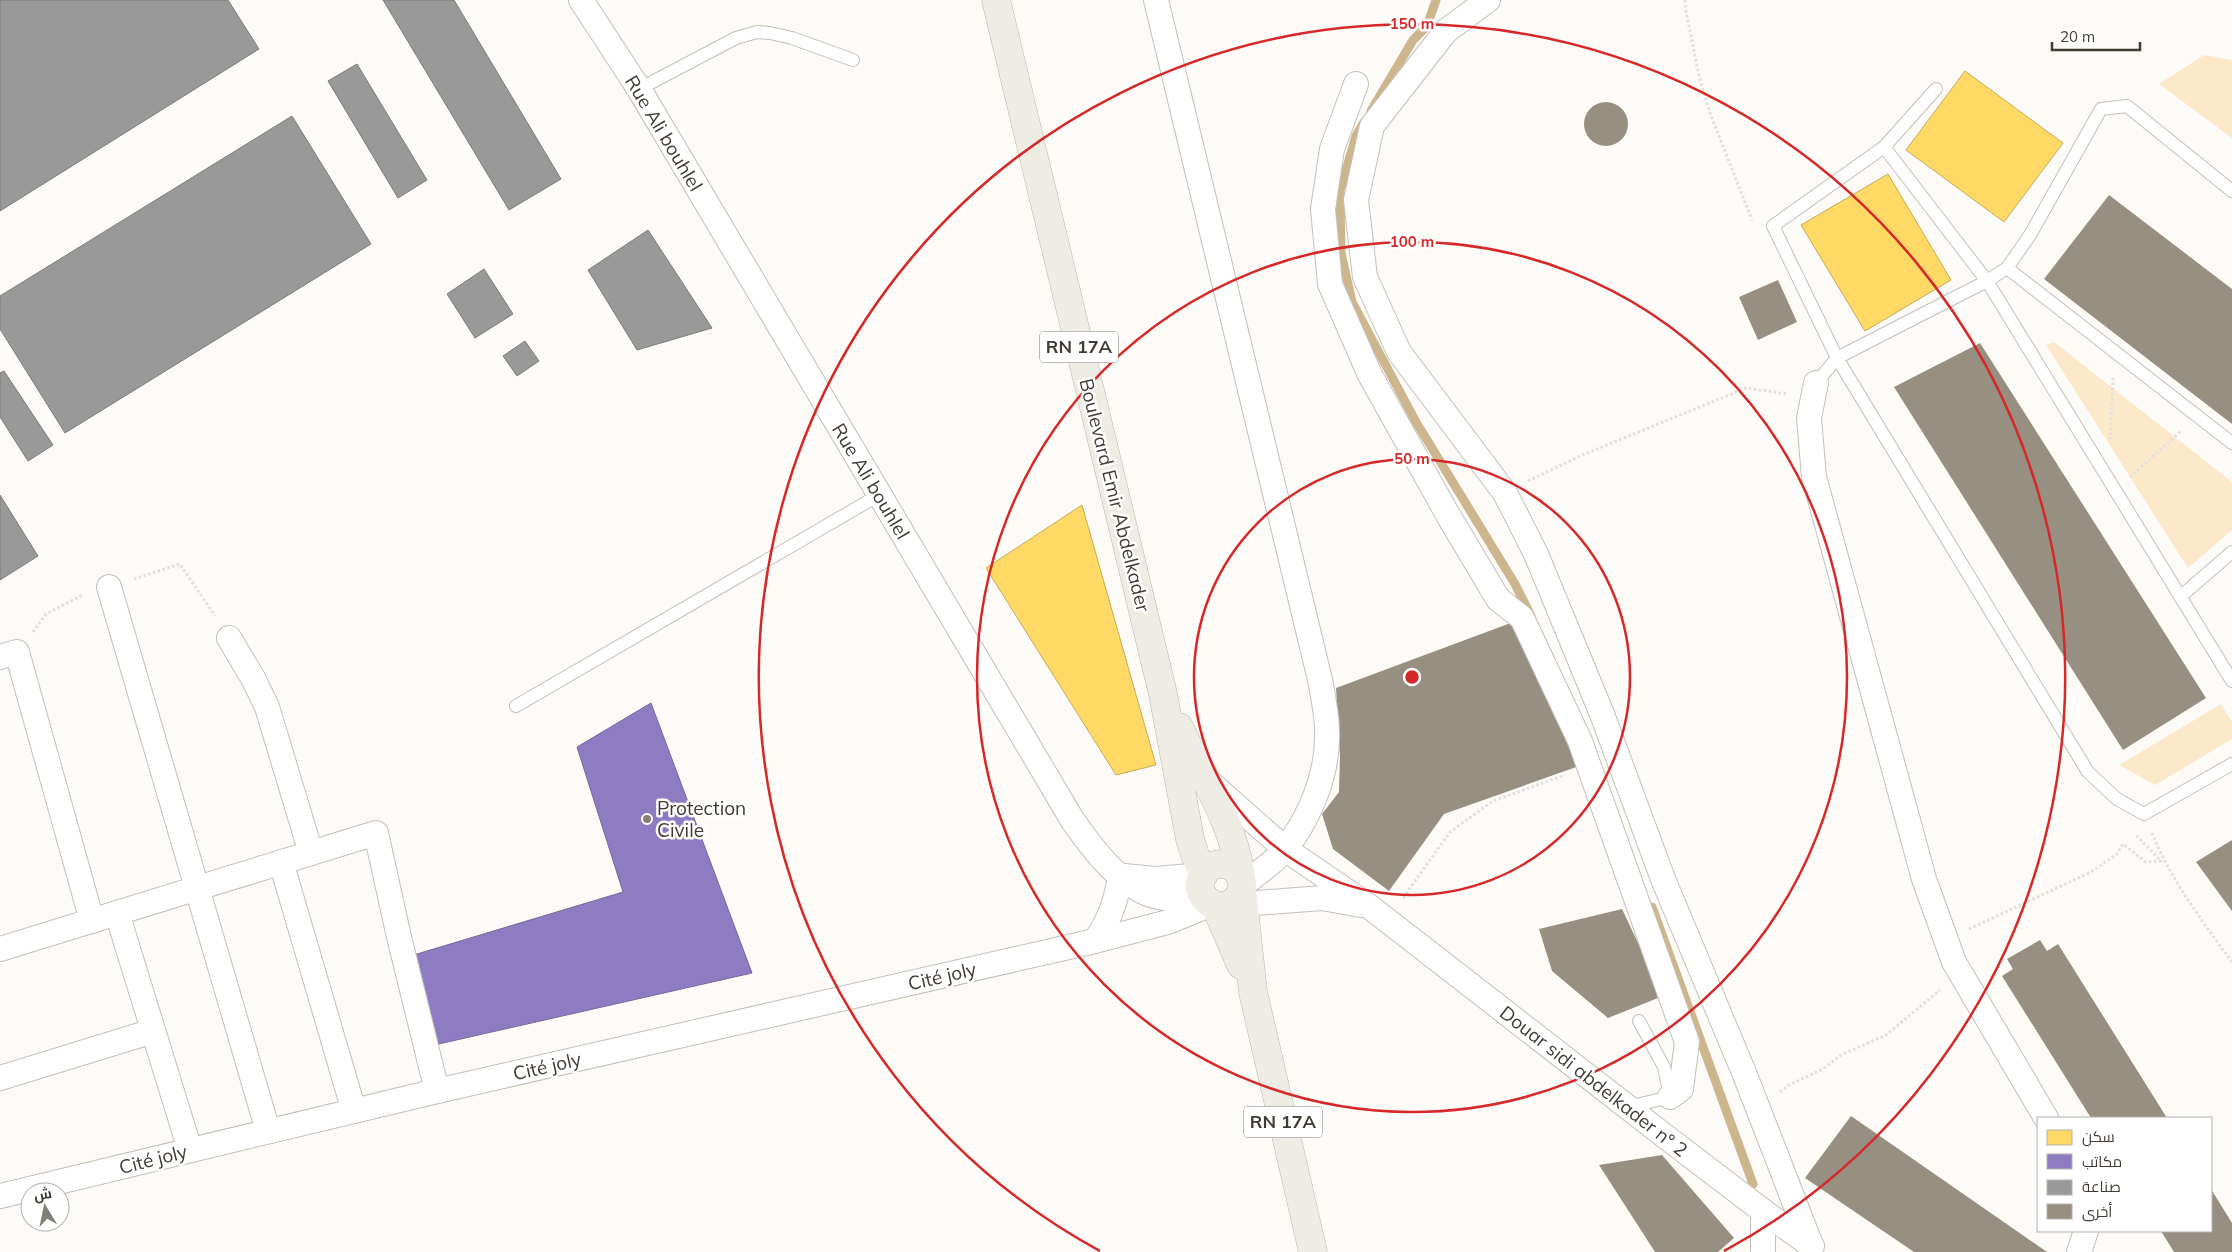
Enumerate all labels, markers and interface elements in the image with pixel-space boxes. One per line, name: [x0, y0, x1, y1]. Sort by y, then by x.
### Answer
text: 150 m: [1390, 14, 1434, 33]
scale bar: [2052, 20, 2140, 52]
text: 20 m: [2060, 27, 2095, 46]
street label: Rue Ali bouhlel: [620, 71, 708, 195]
text: 100 m: [1390, 232, 1434, 251]
road number: RN 17A: [1040, 332, 1118, 362]
street label: Boulevard Emir Abdelkader: [1074, 376, 1156, 614]
street label: Rue Ali bouhlel: [827, 419, 915, 543]
text: 50 m: [1394, 449, 1430, 468]
centre of rings: [1403, 668, 1421, 686]
place label: Protection Civile: [657, 796, 746, 842]
marker: Protection Civile: [641, 813, 653, 825]
street label: Cité joly: [906, 957, 978, 995]
street label: Douar sidi abdelkader n° 2: [1495, 1000, 1693, 1162]
street label: Cité joly: [511, 1047, 583, 1085]
road number: RN 17A: [1244, 1106, 1322, 1138]
legend: [2037, 1117, 2212, 1232]
text: سكن: [2082, 1127, 2115, 1147]
street label: Cité joly: [116, 1139, 190, 1179]
text: مكاتب: [2082, 1152, 2122, 1171]
text: صناعة: [2082, 1177, 2121, 1196]
north arrow: [20, 1182, 70, 1232]
text: ش: [32, 1184, 53, 1205]
text: أخرى: [2082, 1202, 2112, 1222]

